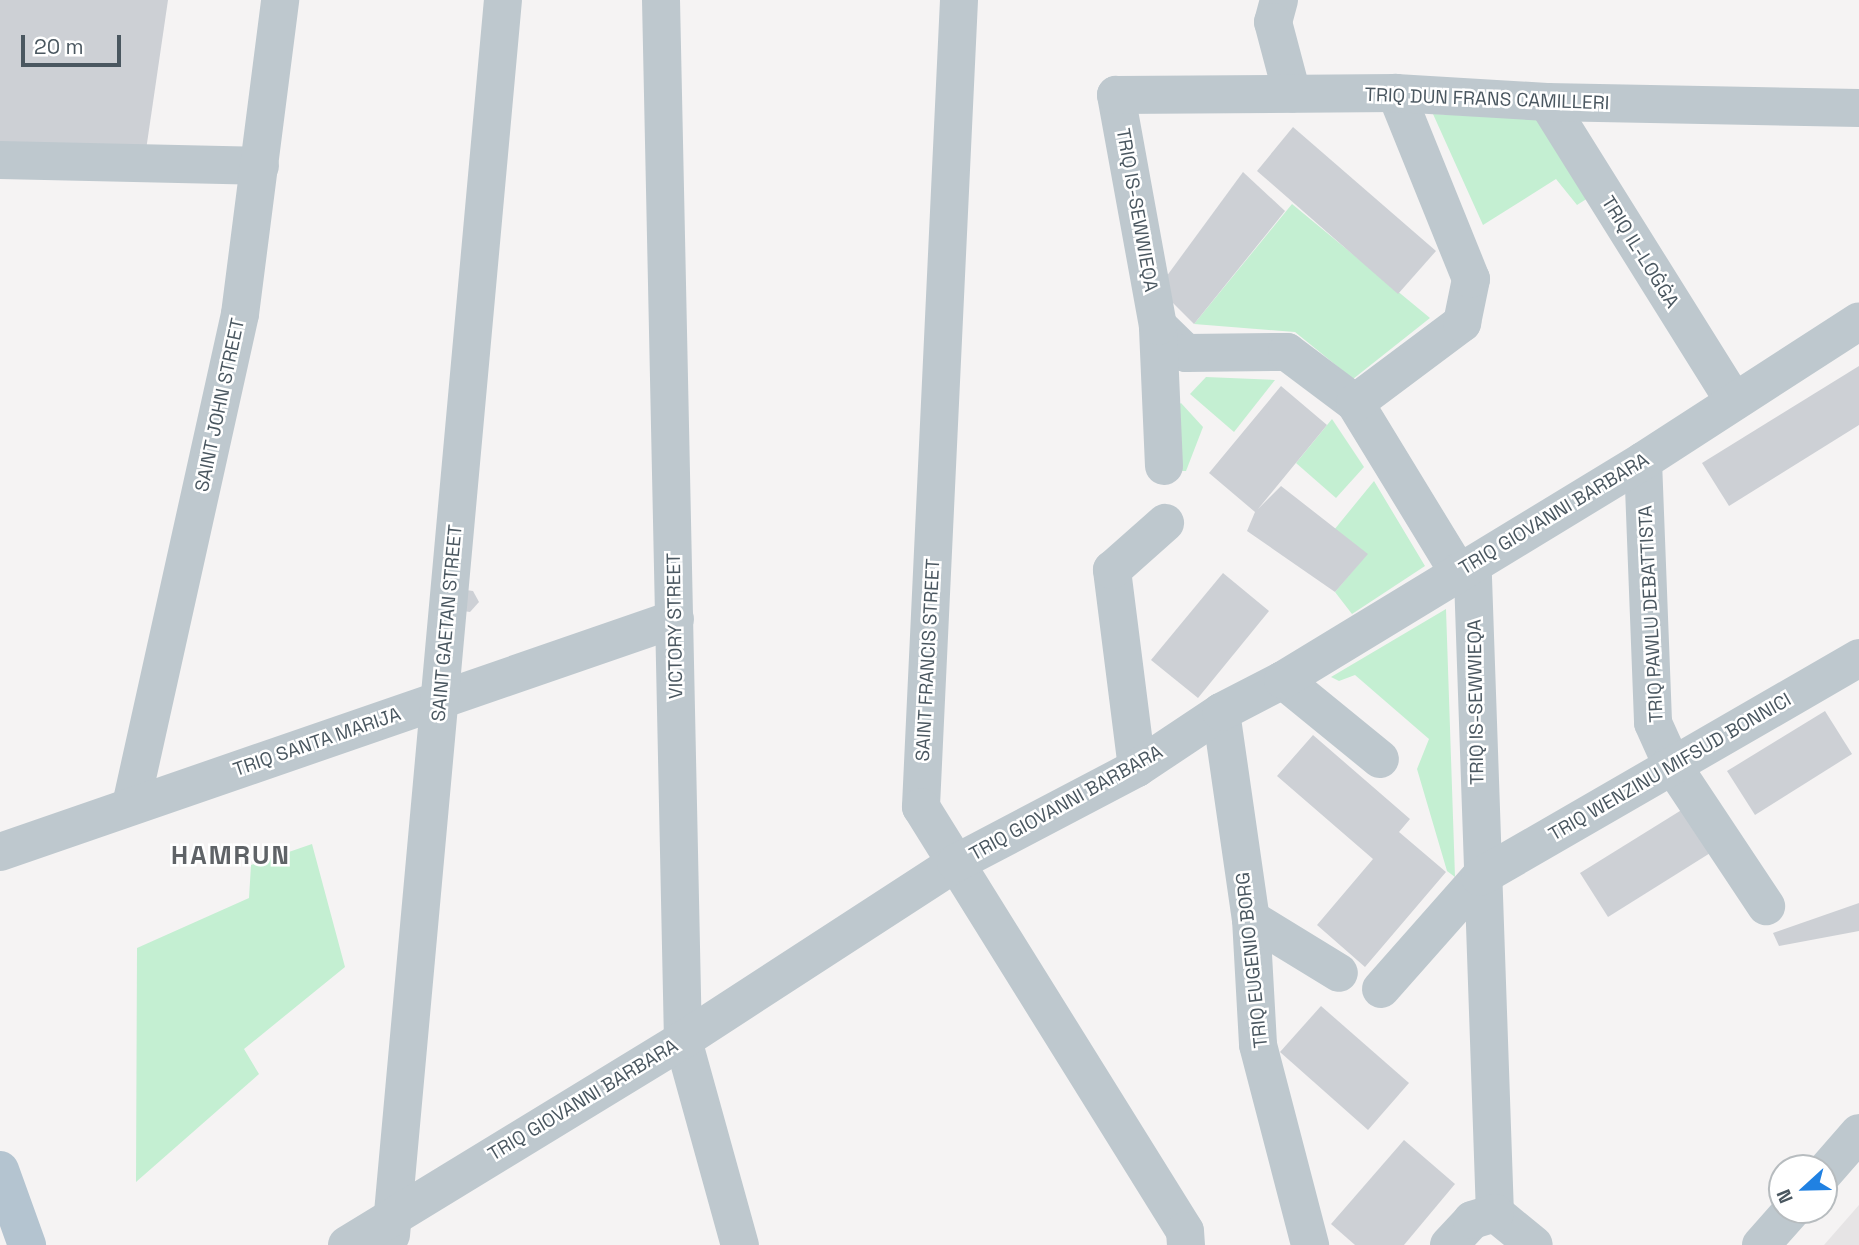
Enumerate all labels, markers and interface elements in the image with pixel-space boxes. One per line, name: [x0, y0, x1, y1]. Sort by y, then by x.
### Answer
scale bar: [24, 21, 124, 65]
text: 20 m: [34, 33, 84, 60]
street label: TRIQ DUN FRANS CAMILLERI: [1364, 83, 1610, 115]
street label: TRIQ IS-SEWWIEQA: [1111, 126, 1163, 294]
street label: TRIQ IL-LOĠĠA: [1596, 192, 1684, 312]
street label: SAINT JOHN STREET: [190, 316, 250, 494]
street label: TRIQ GIOVANNI BARBARA: [1455, 448, 1653, 580]
street label: TRIQ PAWLU DEBATTISTA: [1634, 505, 1668, 723]
street label: SAINT GAETAN STREET: [427, 523, 467, 723]
street label: VICTORY STREET: [662, 553, 688, 699]
street label: SAINT FRANCIS STREET: [911, 558, 945, 762]
street label: TRIQ IS-SEWWIEQA: [1463, 619, 1489, 785]
street label: TRIQ WENZINU MIFSUD BONNICI: [1545, 688, 1795, 846]
street label: TRIQ SANTA MARIJA: [230, 703, 404, 781]
street label: TRIQ GIOVANNI BARBARA: [965, 740, 1167, 866]
district label: HAMRUN: [172, 840, 290, 872]
street label: TRIQ EUGENIO BORG: [1231, 871, 1273, 1049]
street label: TRIQ GIOVANNI BARBARA: [484, 1034, 682, 1166]
north arrow: [1768, 1154, 1838, 1224]
text: N: [1771, 1186, 1799, 1207]

